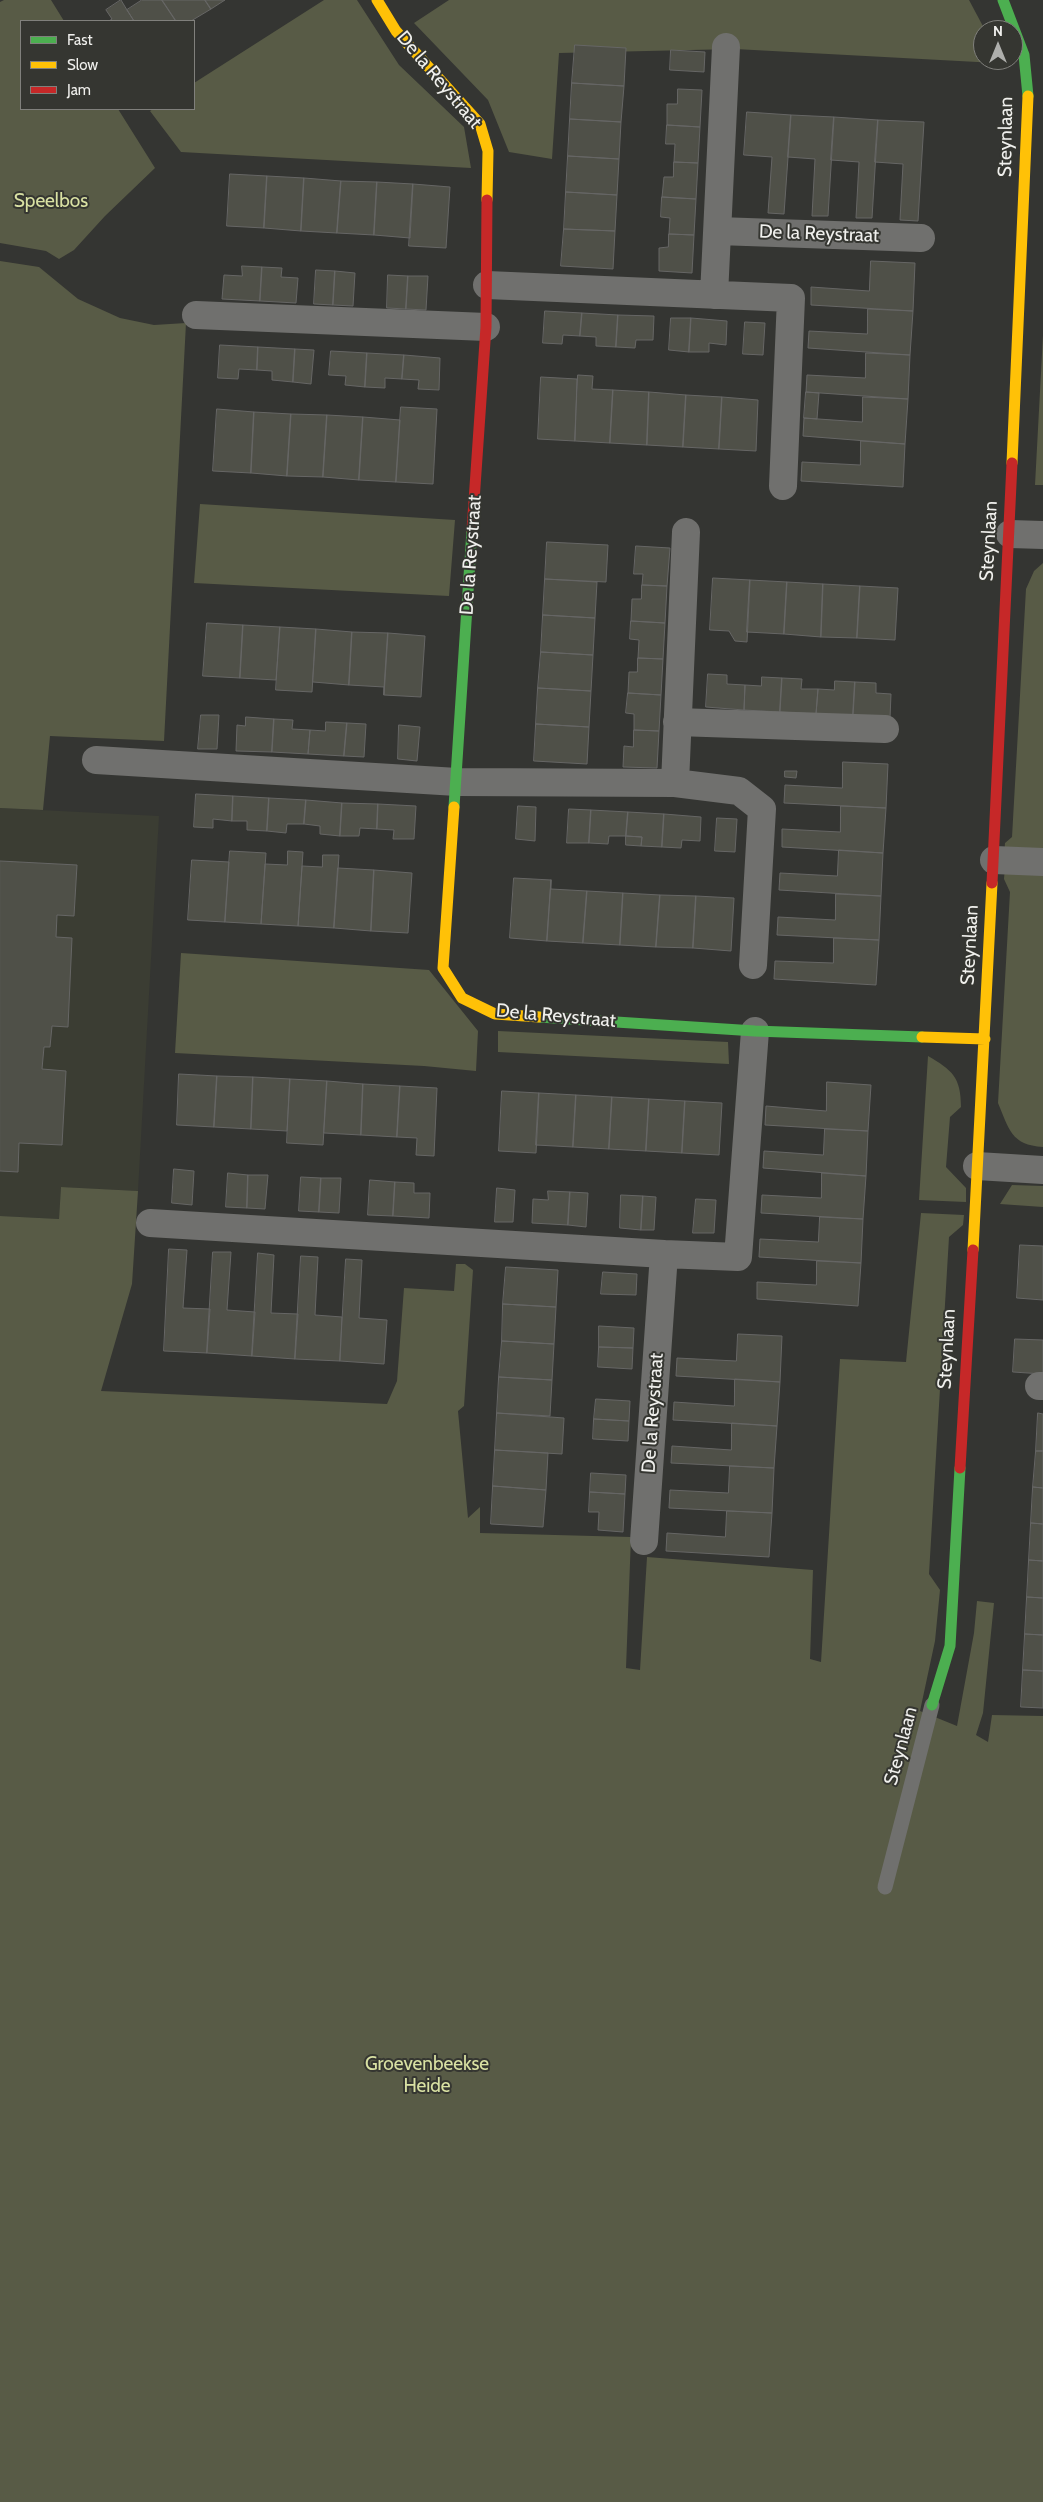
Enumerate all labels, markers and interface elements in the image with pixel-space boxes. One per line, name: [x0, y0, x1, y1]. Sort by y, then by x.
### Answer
legend: [20, 20, 195, 110]
north arrow: [973, 20, 1023, 70]
text: N: [993, 22, 1003, 40]
street label: De la Reystraat: [392, 27, 486, 133]
text: Fast: [67, 31, 92, 49]
text: Slow: [67, 56, 98, 74]
text: Jam: [67, 81, 91, 99]
street label: Steynlaan: [994, 97, 1018, 177]
park label: Speelbos: [14, 190, 88, 212]
street label: De la Reystraat: [758, 221, 880, 247]
street label: De la Reystraat: [455, 494, 487, 616]
street label: Steynlaan: [976, 500, 1002, 582]
street label: Steynlaan: [957, 904, 983, 986]
street label: De la Reystraat: [495, 999, 617, 1033]
street label: Steynlaan: [934, 1308, 960, 1390]
street label: De la Reystraat: [637, 1352, 669, 1474]
street label: Steynlaan: [880, 1704, 922, 1788]
park label: Groevenbeekse Heide: [365, 2053, 489, 2097]

